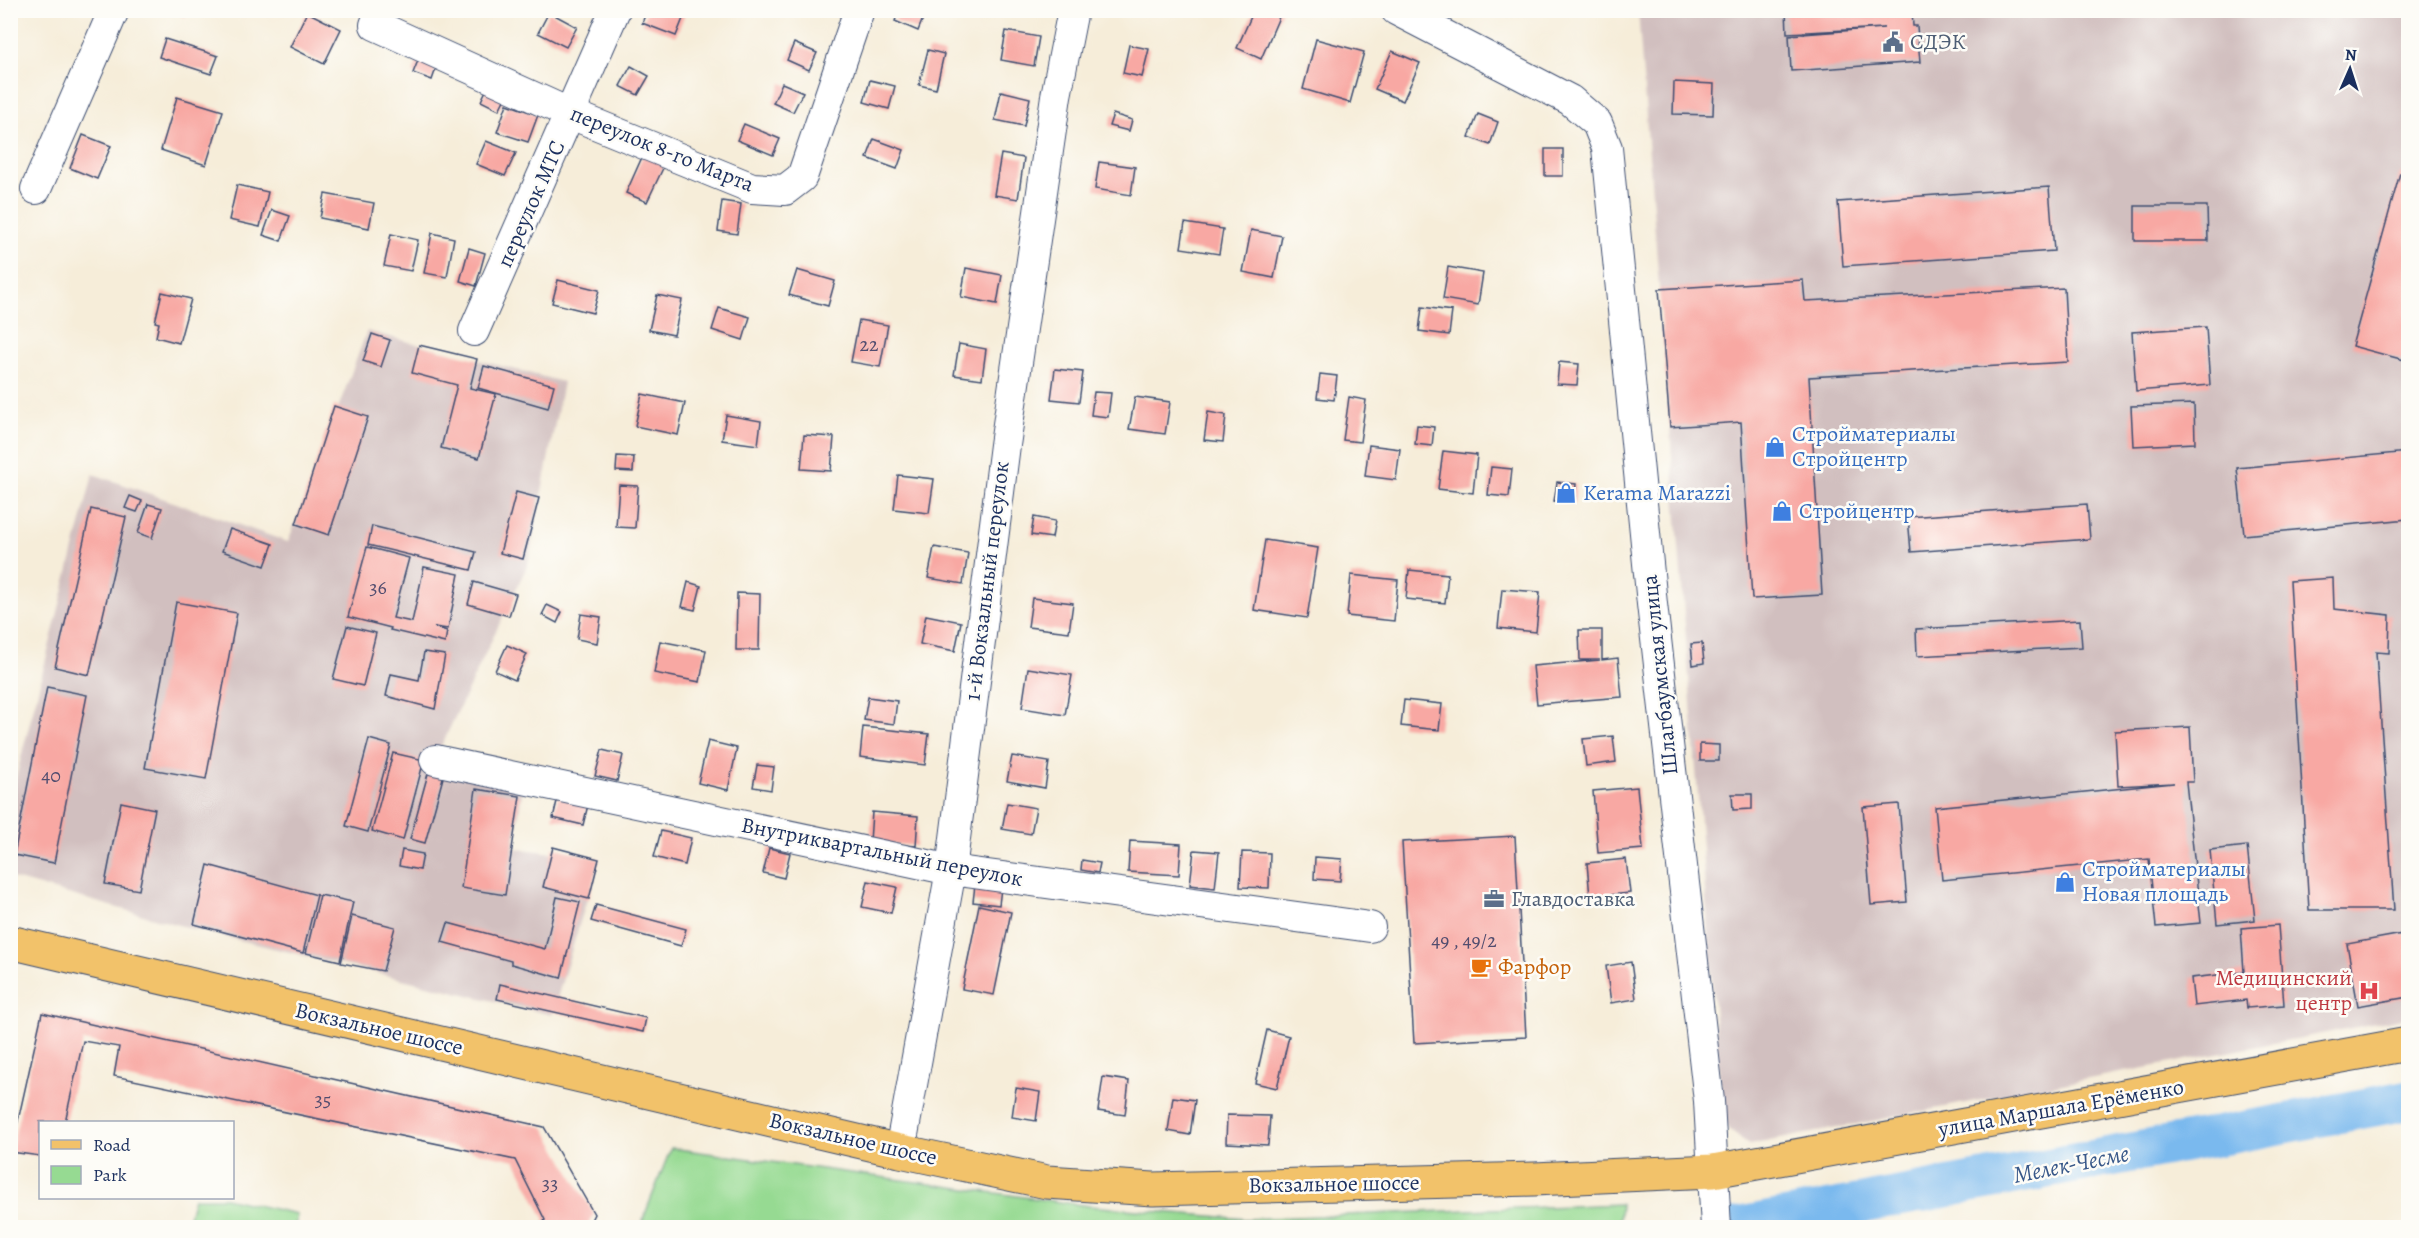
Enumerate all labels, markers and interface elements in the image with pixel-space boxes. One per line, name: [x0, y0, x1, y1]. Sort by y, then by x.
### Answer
place label: СДЭК: [1910, 27, 1965, 57]
public building icon: СДЭК: [1881, 30, 1905, 54]
north arrow: [2320, 39, 2380, 99]
text: N: [2344, 44, 2357, 66]
street label: переулок 8-го Марта: [566, 98, 759, 200]
street label: переулок МТС: [490, 136, 572, 272]
house number: 22: [860, 331, 879, 358]
place label: Стройматериалы Стройцентр: [1792, 419, 1956, 474]
shop icon: Стройматериалы Стройцентр: [1763, 435, 1787, 459]
street label: 1-й Вокзальный переулок: [957, 460, 1017, 702]
place label: Kerama Marazzi: [1583, 478, 1731, 508]
shop icon: Kerama Marazzi: [1554, 481, 1578, 505]
place label: Стройцентр: [1799, 496, 1915, 526]
shop icon: Стройцентр: [1770, 499, 1794, 523]
street label: Шлагбаумская улица: [1634, 572, 1685, 777]
house number: 36: [369, 574, 387, 601]
house number: 40: [41, 762, 61, 789]
street label: Внутриквартальный переулок: [739, 810, 1025, 894]
place label: Стройматериалы Новая площадь: [2082, 854, 2246, 909]
shop icon: Стройматериалы Новая площадь: [2053, 870, 2077, 894]
place label: Главдоставка: [1511, 884, 1636, 914]
office icon: Главдоставка: [1482, 887, 1506, 911]
house number: 49 , 49/2: [1431, 927, 1497, 954]
place label: Фарфор: [1498, 952, 1571, 982]
cafe icon: Фарфор: [1469, 955, 1493, 979]
place label: Медицинский центр: [2215, 963, 2352, 1018]
hospital icon: Медицинский центр: [2357, 979, 2381, 1003]
street label: Вокзальное шоссе: [292, 995, 466, 1063]
street label: улица Маршала Ерёменко: [1935, 1072, 2186, 1145]
house number: 35: [315, 1086, 331, 1113]
street label: Вокзальное шоссе: [766, 1105, 940, 1173]
legend: [39, 1121, 234, 1199]
text: Road: [93, 1133, 131, 1157]
water label: Мелек-Чесме: [2010, 1137, 2132, 1191]
text: Park: [93, 1163, 127, 1187]
street label: Вокзальное шоссе: [1248, 1168, 1420, 1200]
house number: 33: [542, 1170, 558, 1197]

